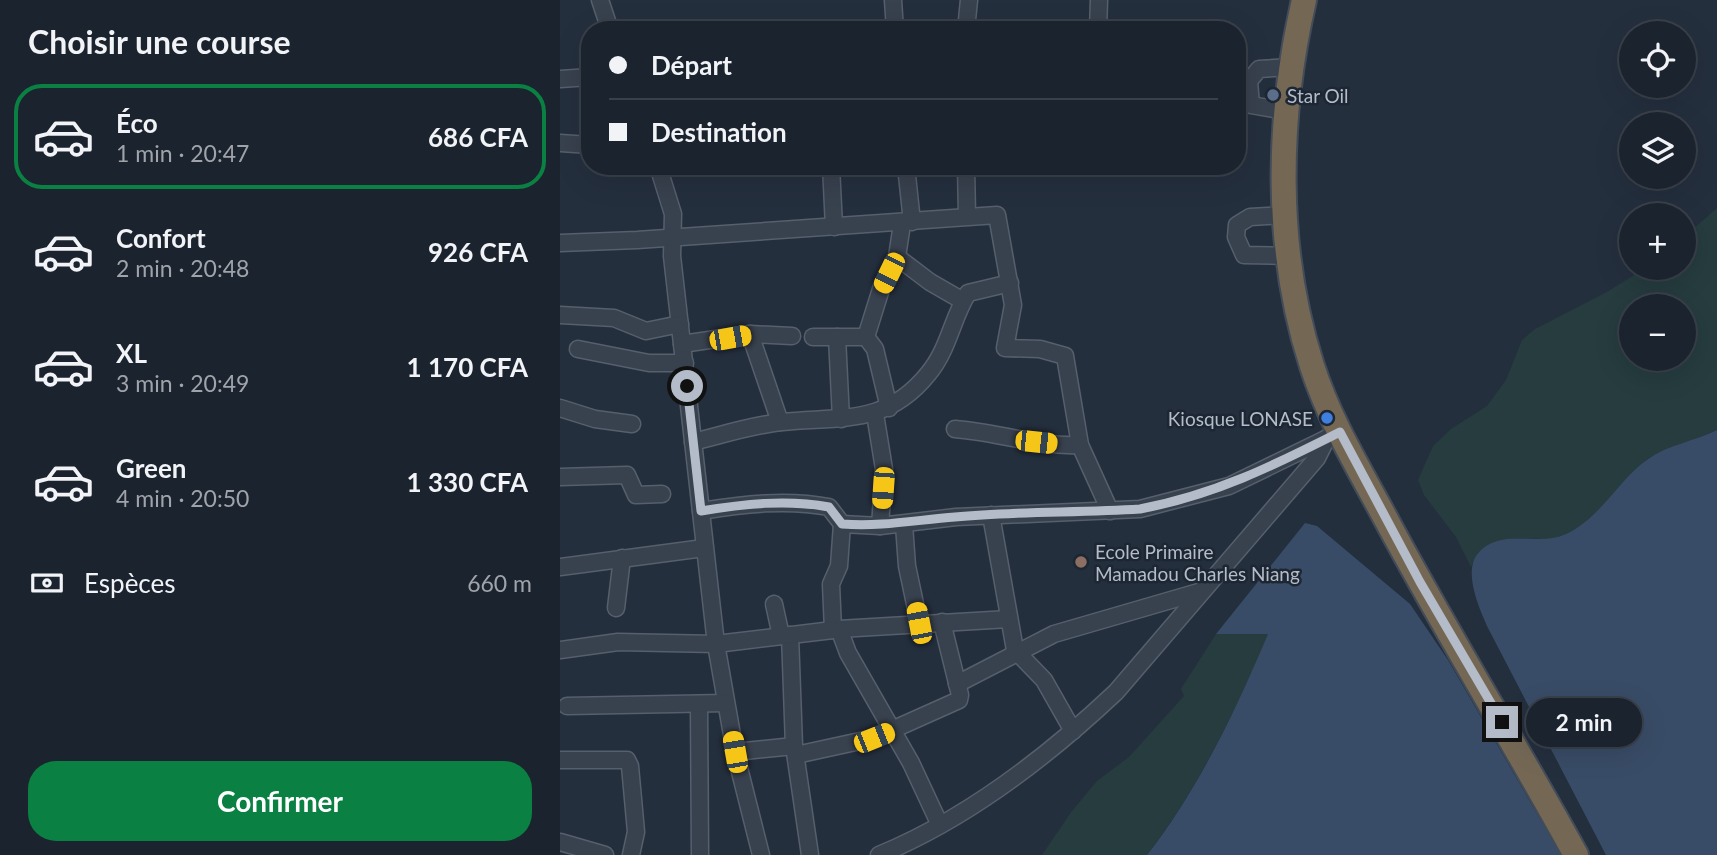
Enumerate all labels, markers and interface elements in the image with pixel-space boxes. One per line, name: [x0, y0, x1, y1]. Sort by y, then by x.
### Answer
map controls: [1619, 21, 1696, 371]
button: locate: [1619, 21, 1696, 98]
text: Choisir une course: [28, 22, 291, 61]
text: Départ: [651, 49, 732, 81]
place label: Star Oil: [1287, 84, 1349, 107]
marker: Star Oil: [1265, 87, 1281, 103]
icon: car: [32, 105, 95, 168]
text: Éco: [116, 107, 158, 139]
button: layers: [1619, 112, 1696, 189]
text: Destination: [651, 116, 787, 148]
text: 686 CFA: [428, 121, 528, 153]
text: 1 min · 20:47: [116, 139, 249, 167]
button: +: [1619, 203, 1696, 280]
icon: car: [32, 220, 95, 283]
text: Confort: [116, 222, 206, 254]
text: 926 CFA: [428, 236, 528, 268]
car: [871, 250, 908, 296]
text: 2 min · 20:48: [116, 254, 249, 282]
button: −: [1619, 294, 1696, 371]
car: [708, 324, 753, 352]
icon: car: [32, 335, 95, 398]
text: XL: [116, 337, 147, 369]
text: 1 170 CFA: [407, 351, 528, 383]
text: 3 min · 20:49: [116, 369, 249, 397]
route start: [671, 370, 703, 402]
place label: Kiosque LONASE: [1168, 407, 1313, 430]
marker: Kiosque LONASE: [1319, 410, 1335, 426]
car: [1015, 429, 1058, 455]
icon: car: [32, 450, 95, 513]
text: Green: [116, 452, 186, 484]
text: 1 330 CFA: [407, 466, 528, 498]
car: [872, 466, 895, 510]
text: 4 min · 20:50: [116, 484, 249, 512]
place label: Ecole Primaire Mamadou Charles Niang: [1095, 540, 1300, 585]
marker: Ecole Primaire Mamadou Charles Niang: [1073, 554, 1089, 570]
icon: cash: [28, 564, 66, 602]
text: Espèces: [84, 567, 176, 599]
text: 660 m: [467, 569, 532, 597]
car: [905, 600, 934, 646]
callout: 2 min: [1527, 698, 1642, 746]
route end: [1486, 706, 1518, 738]
text: 2 min: [1555, 708, 1613, 736]
car: [851, 720, 898, 756]
car: [722, 729, 749, 775]
button: Confirmer: [28, 761, 532, 841]

